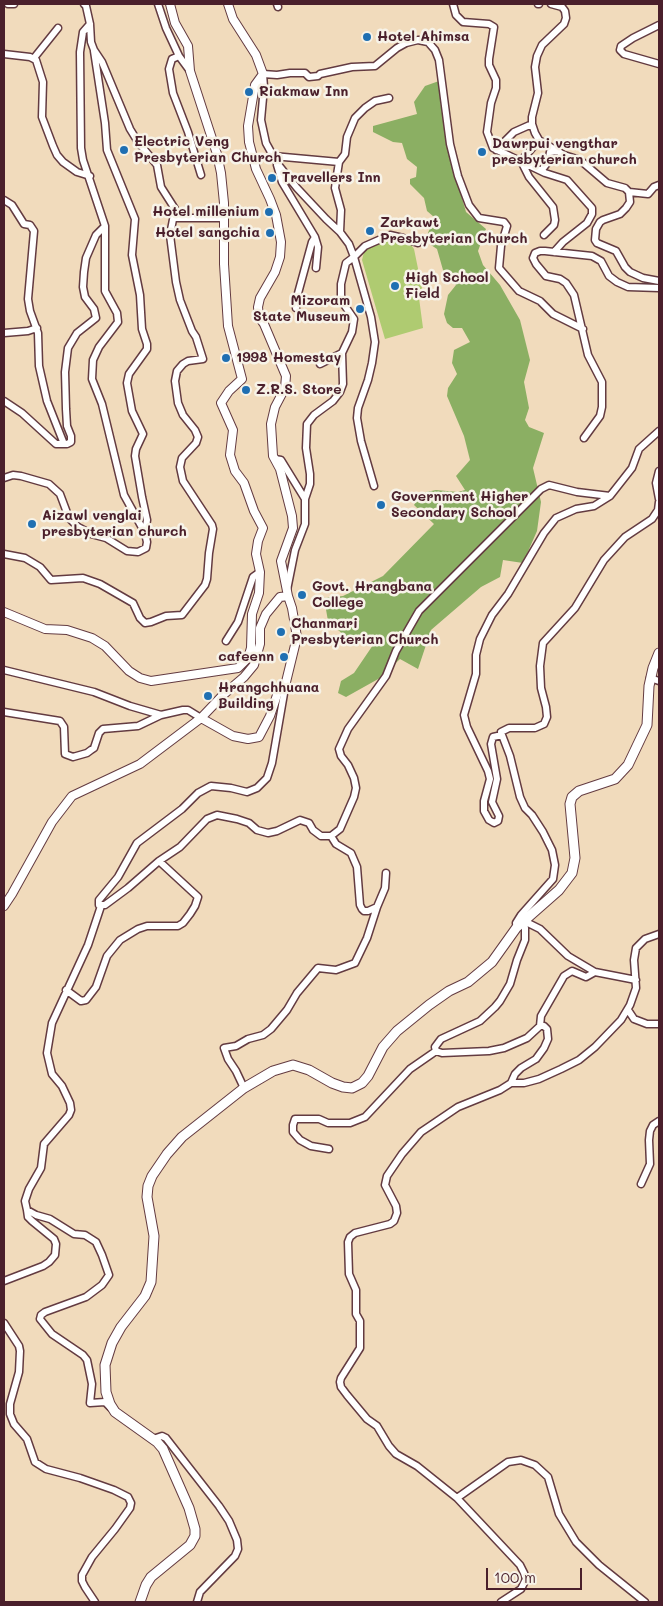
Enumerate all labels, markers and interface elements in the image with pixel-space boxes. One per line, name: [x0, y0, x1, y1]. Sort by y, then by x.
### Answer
place label: Hotel Ahimsa: [377, 29, 470, 45]
marker: Hotel Ahimsa: [361, 31, 373, 43]
place label: Riakmaw Inn: [259, 84, 348, 100]
marker: Riakmaw Inn: [243, 86, 255, 98]
place label: Electric Veng Presbyterian Church: [134, 134, 281, 166]
place label: Dawrpui vengthar presbyterian church: [492, 136, 637, 168]
marker: Electric Veng Presbyterian Church: [118, 144, 130, 156]
marker: Dawrpui vengthar presbyterian church: [476, 146, 488, 158]
place label: Travellers Inn: [282, 170, 381, 186]
marker: Travellers Inn: [266, 172, 278, 184]
place label: Hotel millenium: [152, 204, 259, 220]
marker: Hotel millenium: [263, 206, 275, 218]
place label: Zarkawt Presbyterian Church: [380, 215, 527, 248]
place label: Hotel sangchia: [155, 225, 260, 241]
marker: Zarkawt Presbyterian Church: [364, 225, 376, 237]
marker: Hotel sangchia: [264, 227, 276, 239]
place label: High School Field: [405, 270, 489, 302]
marker: High School Field: [389, 280, 401, 292]
place label: Mizoram State Museum: [253, 293, 350, 326]
marker: Mizoram State Museum: [354, 303, 366, 315]
place label: 1998 Homestay: [236, 350, 341, 366]
marker: 1998 Homestay: [220, 352, 232, 364]
place label: Z.R.S. Store: [256, 382, 341, 398]
marker: Z.R.S. Store: [240, 384, 252, 396]
place label: Government Higher Secondary School: [391, 489, 528, 522]
marker: Government Higher Secondary School: [375, 499, 387, 511]
place label: Aizawl venglai presbyterian church: [42, 508, 187, 540]
marker: Aizawl venglai presbyterian church: [26, 518, 38, 530]
place label: Govt. Hrangbana College: [312, 579, 432, 612]
marker: Govt. Hrangbana College: [296, 589, 308, 601]
place label: Chanmari Presbyterian Church: [291, 616, 438, 648]
marker: Chanmari Presbyterian Church: [275, 626, 287, 638]
place label: cafeenn: [218, 649, 274, 665]
marker: cafeenn: [278, 651, 290, 663]
place label: Hrangchhuana Building: [218, 680, 319, 712]
marker: Hrangchhuana Building: [202, 690, 214, 702]
scale bar: [488, 1558, 584, 1590]
text: 100 m: [494, 1567, 536, 1587]

